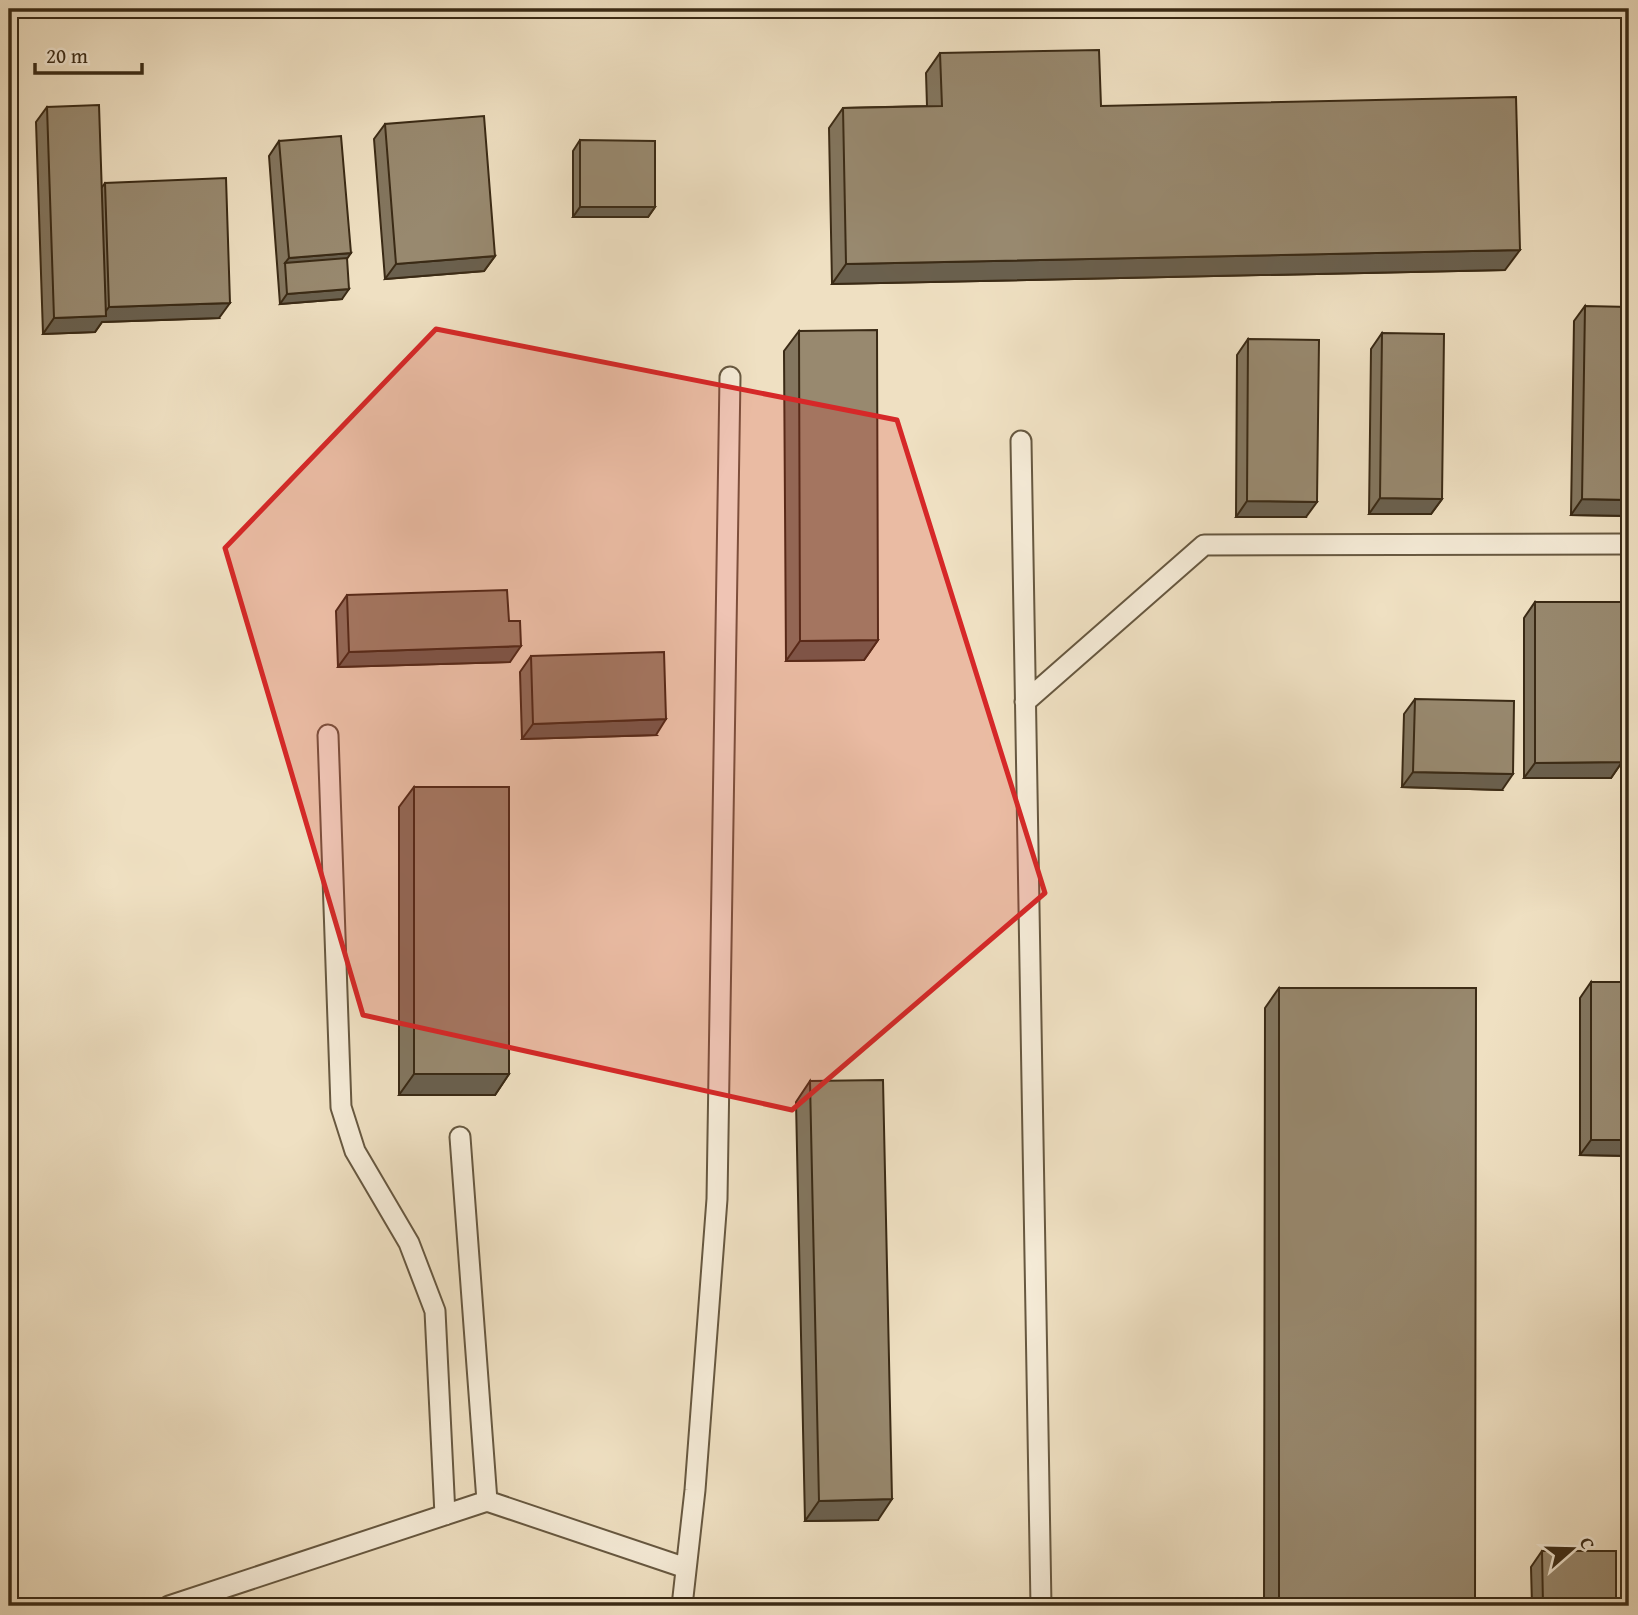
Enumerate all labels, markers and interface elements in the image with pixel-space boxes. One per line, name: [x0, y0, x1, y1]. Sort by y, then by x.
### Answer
scale bar: [35, 32, 142, 76]
text: 20 m: [46, 40, 88, 71]
north arrow: [1536, 1514, 1606, 1584]
text: С: [1573, 1533, 1603, 1553]

